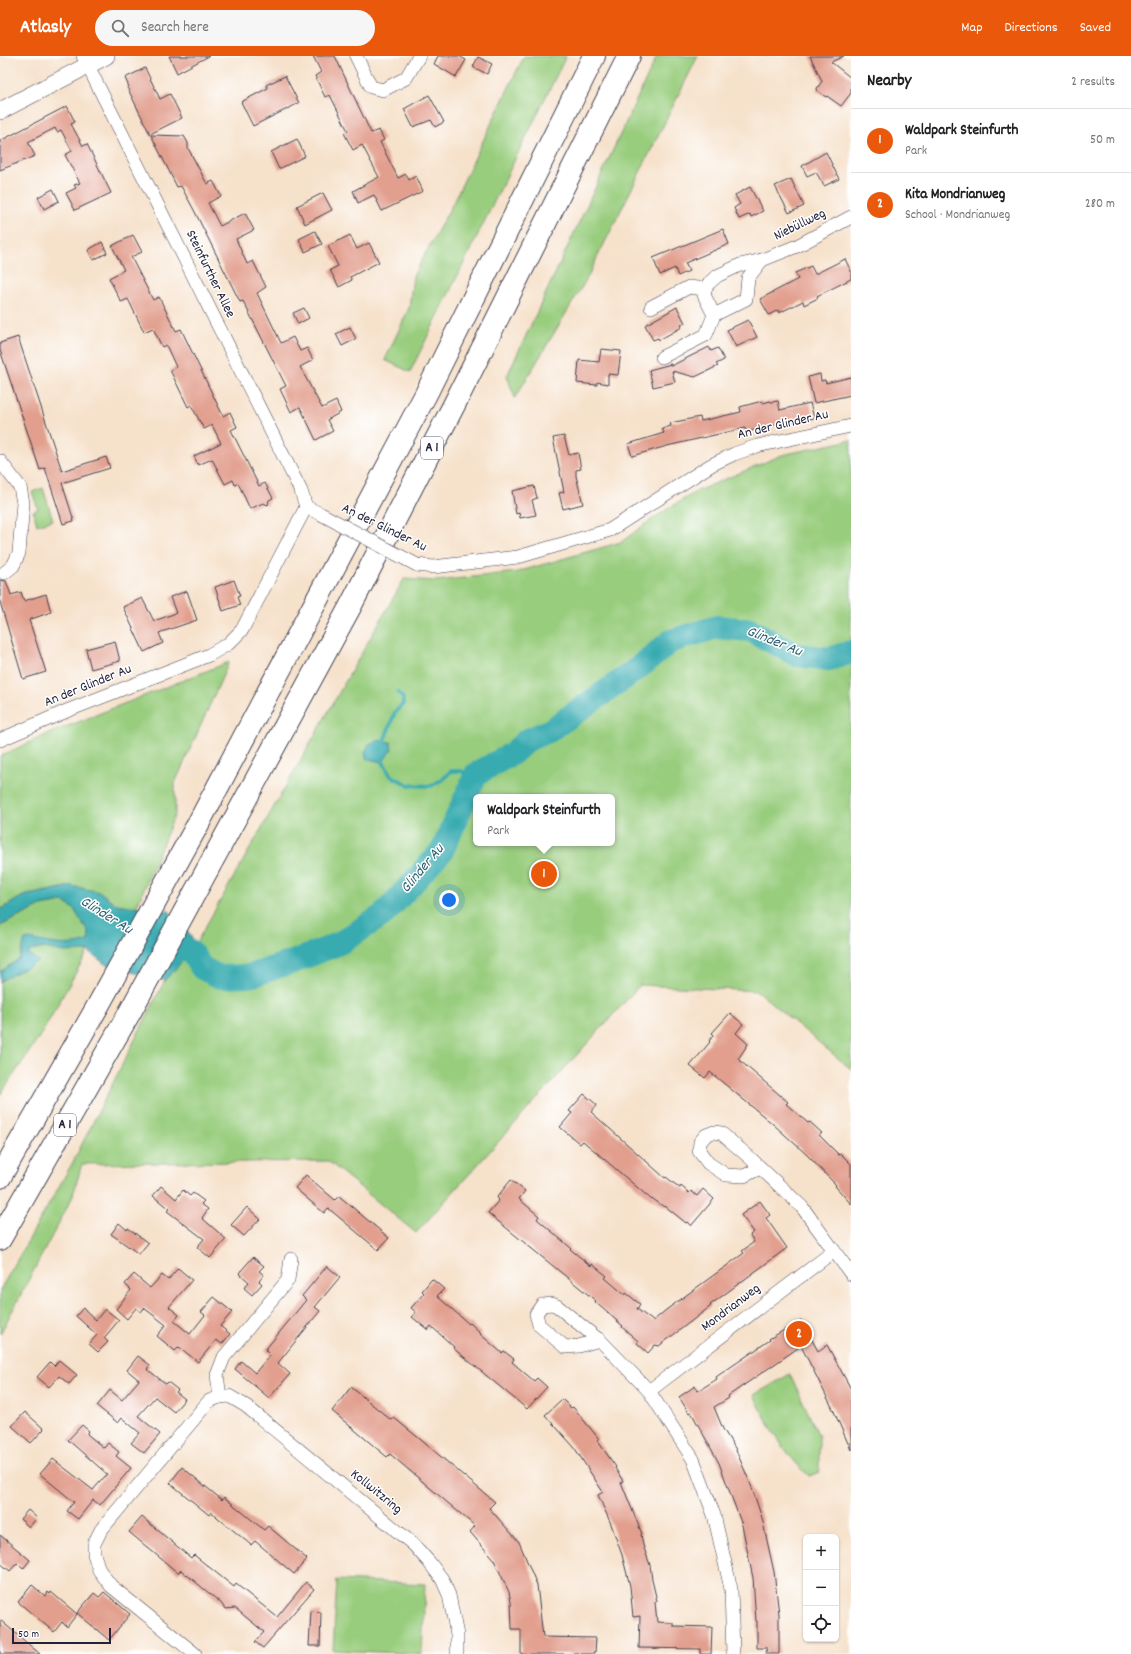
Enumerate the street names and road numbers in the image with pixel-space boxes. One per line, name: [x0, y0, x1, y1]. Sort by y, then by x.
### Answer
street label: Niebüllweg: [771, 204, 829, 246]
street label: Steinfurther Allee: [180, 227, 240, 321]
street label: An der Glinder Au: [736, 405, 830, 445]
road number: A 1: [421, 437, 443, 459]
street label: An der Glinder Au: [338, 499, 430, 557]
street label: An der Glinder Au: [41, 659, 135, 713]
road number: A 1: [54, 1114, 76, 1136]
street label: Mondrianweg: [697, 1279, 765, 1337]
street label: Kollwitzring: [346, 1465, 406, 1519]

